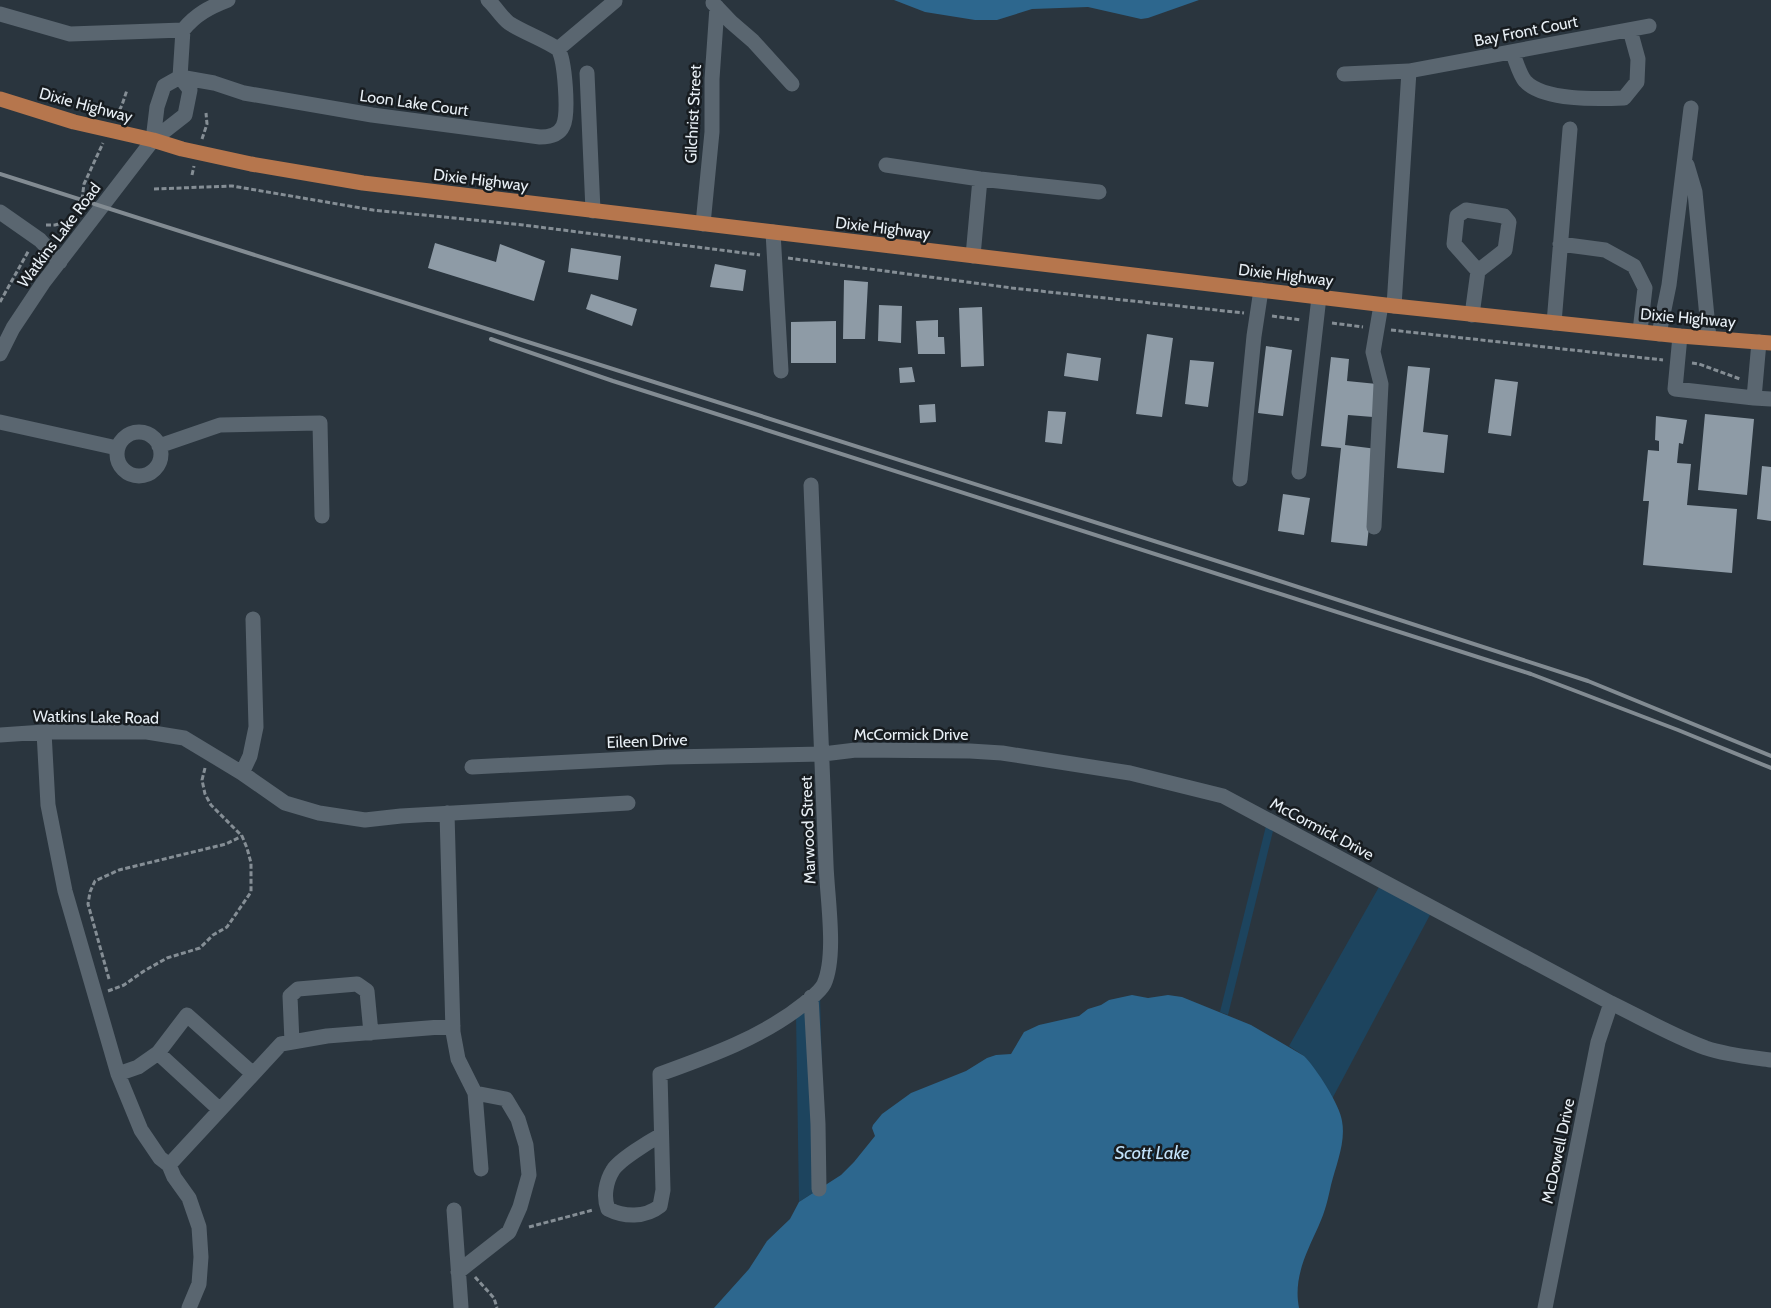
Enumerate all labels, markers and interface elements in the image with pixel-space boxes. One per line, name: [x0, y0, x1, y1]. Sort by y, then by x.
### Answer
street label: Bay Front Court: [1473, 12, 1580, 50]
street label: Gilchrist Street: [681, 64, 705, 164]
street label: Dixie Highway: [37, 83, 135, 127]
street label: Loon Lake Court: [358, 86, 470, 120]
street label: Dixie Highway: [432, 165, 530, 195]
street label: Watkins Lake Road: [13, 179, 105, 291]
street label: Dixie Highway: [834, 213, 932, 243]
street label: Dixie Highway: [1237, 260, 1335, 290]
street label: Dixie Highway: [1639, 304, 1737, 332]
street label: Watkins Lake Road: [33, 706, 159, 728]
street label: McCormick Drive: [854, 725, 968, 744]
street label: Eileen Drive: [606, 730, 688, 752]
street label: Marwood Street: [797, 775, 819, 884]
street label: McCormick Drive: [1267, 794, 1377, 864]
street label: McDowell Drive: [1538, 1097, 1578, 1205]
water label: Scott Lake: [1115, 1142, 1189, 1164]

